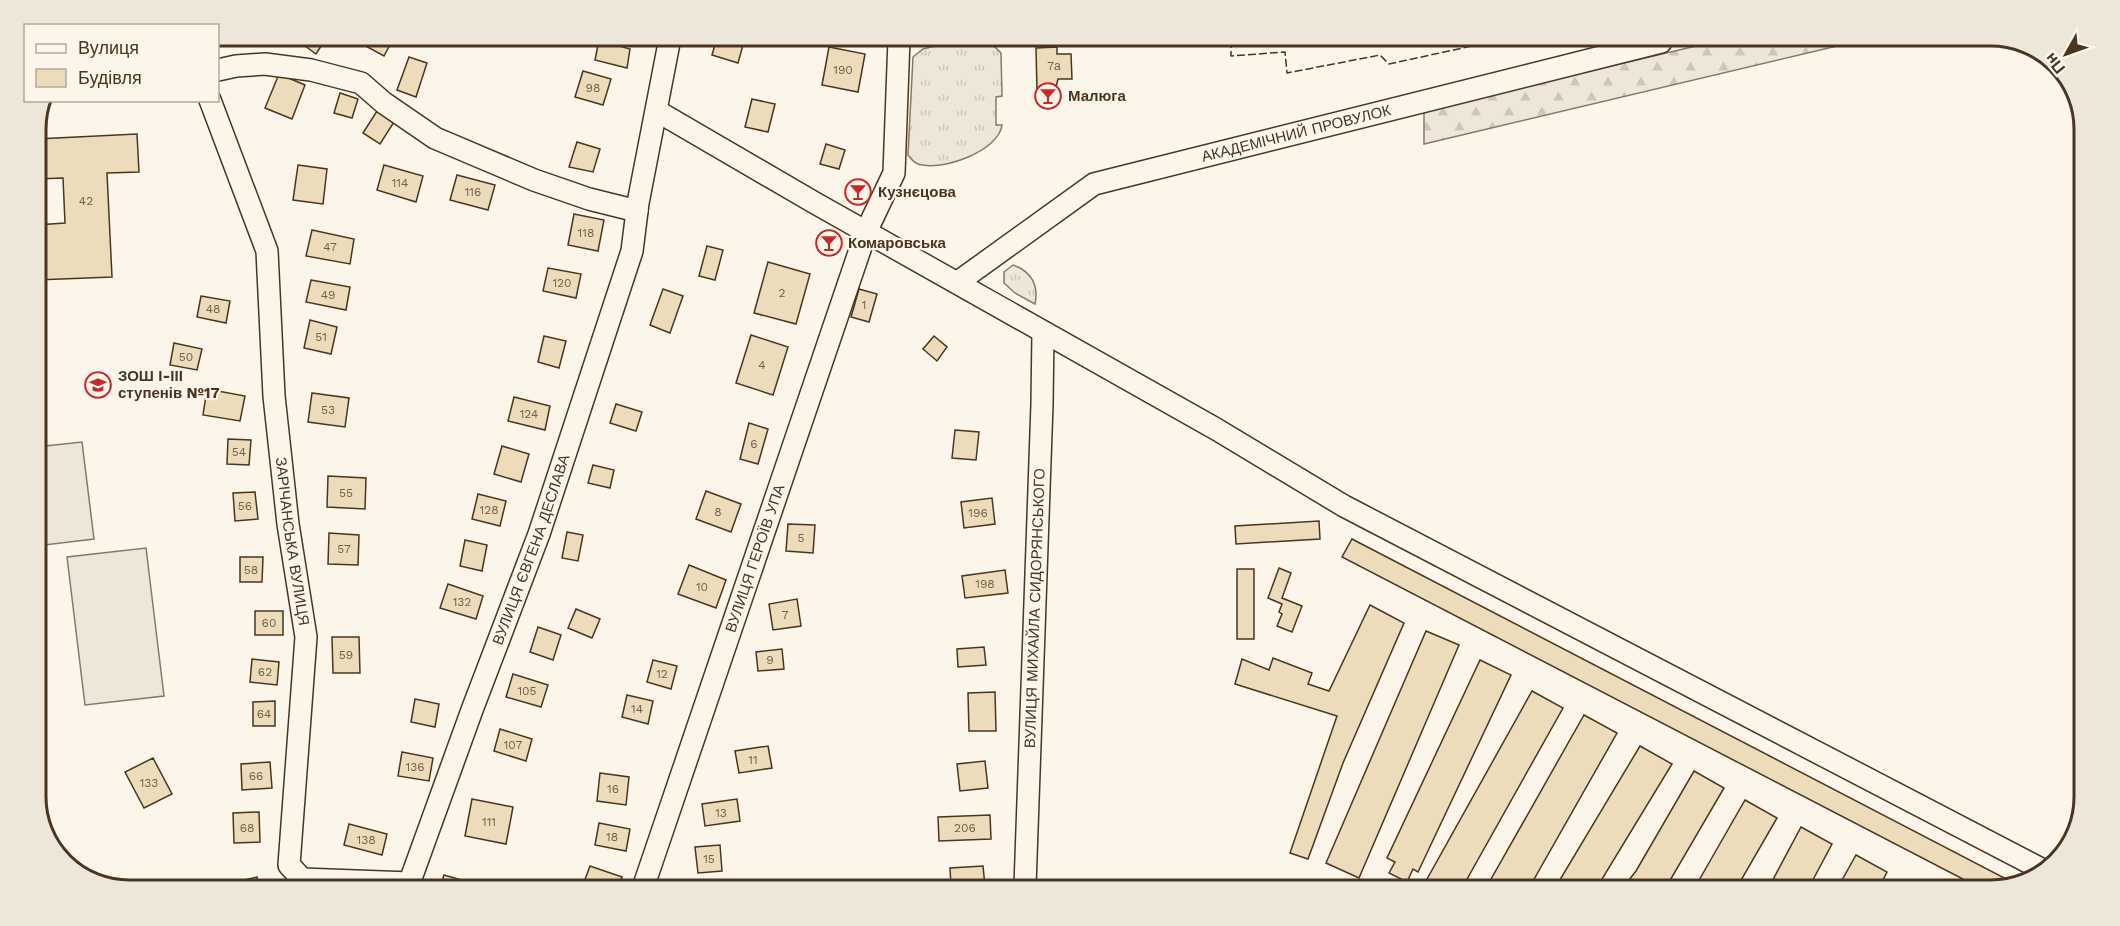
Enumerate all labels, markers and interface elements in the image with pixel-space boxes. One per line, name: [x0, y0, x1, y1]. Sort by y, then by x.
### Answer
legend: [24, 24, 219, 102]
north arrow: [2036, 24, 2096, 84]
text: Вулиця: [78, 37, 139, 58]
text: Пн: [2041, 49, 2069, 78]
house number: 7а: [1047, 59, 1061, 73]
house number: 190: [833, 63, 853, 77]
text: Будівля: [78, 67, 142, 88]
house number: 98: [586, 81, 600, 95]
bar icon: Малюга: [1033, 81, 1063, 111]
place label: Малюга: [1068, 87, 1127, 105]
street label: АКАДЕМІЧНИЙ ПРОВУЛОК: [1200, 101, 1393, 166]
house number: 114: [392, 176, 408, 190]
bar icon: Кузнєцова: [843, 177, 873, 207]
place label: Кузнєцова: [878, 183, 957, 201]
house number: 116: [465, 185, 481, 199]
house number: 42: [79, 194, 93, 208]
house number: 118: [578, 226, 594, 240]
bar icon: Комаровська: [814, 228, 844, 258]
place label: Комаровська: [848, 234, 947, 252]
house number: 47: [323, 240, 337, 254]
house number: 120: [552, 276, 572, 290]
house number: 2: [779, 286, 786, 300]
house number: 49: [321, 288, 335, 302]
house number: 1: [862, 298, 866, 312]
house number: 48: [206, 302, 220, 316]
house number: 51: [315, 330, 327, 344]
house number: 50: [179, 350, 193, 364]
house number: 4: [758, 358, 766, 372]
place label: ЗОШ І-ІІІ ступенів №17: [118, 367, 220, 402]
school or university icon: ЗОШ І-ІІІ ступенів №17: [83, 370, 113, 400]
house number: 53: [321, 403, 335, 417]
house number: 124: [520, 407, 538, 421]
house number: 6: [750, 437, 758, 451]
house number: 54: [232, 445, 246, 459]
street label: ВУЛИЦЯ ЄВГЕНА ДЕСЛАВА: [489, 452, 574, 647]
street label: ЗАРІЧАНСЬКА ВУЛИЦЯ: [272, 456, 313, 627]
street label: ВУЛИЦЯ МИХАЙЛА СИДОРЯНСЬКОГО: [1021, 468, 1049, 748]
street label: ВУЛИЦЯ ГЕРОЇВ УПА: [722, 482, 789, 635]
house number: 55: [339, 486, 353, 500]
house number: 56: [238, 499, 252, 513]
house number: 128: [479, 503, 499, 517]
house number: 8: [714, 505, 722, 519]
house number: 196: [968, 506, 988, 520]
house number: 5: [798, 531, 805, 545]
house number: 57: [337, 542, 351, 556]
house number: 58: [244, 563, 258, 577]
house number: 198: [975, 577, 995, 591]
house number: 10: [696, 580, 708, 594]
house number: 132: [453, 595, 471, 609]
house number: 7: [782, 608, 789, 622]
house number: 60: [262, 616, 276, 630]
house number: 59: [339, 648, 353, 662]
house number: 9: [766, 653, 774, 667]
house number: 62: [258, 665, 272, 679]
house number: 12: [656, 667, 668, 681]
house number: 105: [517, 684, 537, 698]
house number: 14: [631, 702, 643, 716]
house number: 64: [257, 707, 271, 721]
house number: 107: [504, 738, 523, 752]
house number: 11: [748, 753, 758, 767]
house number: 136: [406, 760, 424, 774]
house number: 66: [249, 769, 263, 783]
house number: 133: [140, 776, 158, 790]
house number: 16: [607, 782, 619, 796]
house number: 13: [715, 806, 727, 820]
house number: 111: [482, 815, 496, 829]
house number: 68: [240, 821, 254, 835]
house number: 206: [954, 821, 976, 835]
house number: 18: [606, 830, 618, 844]
house number: 138: [356, 833, 376, 847]
house number: 15: [703, 852, 715, 866]

